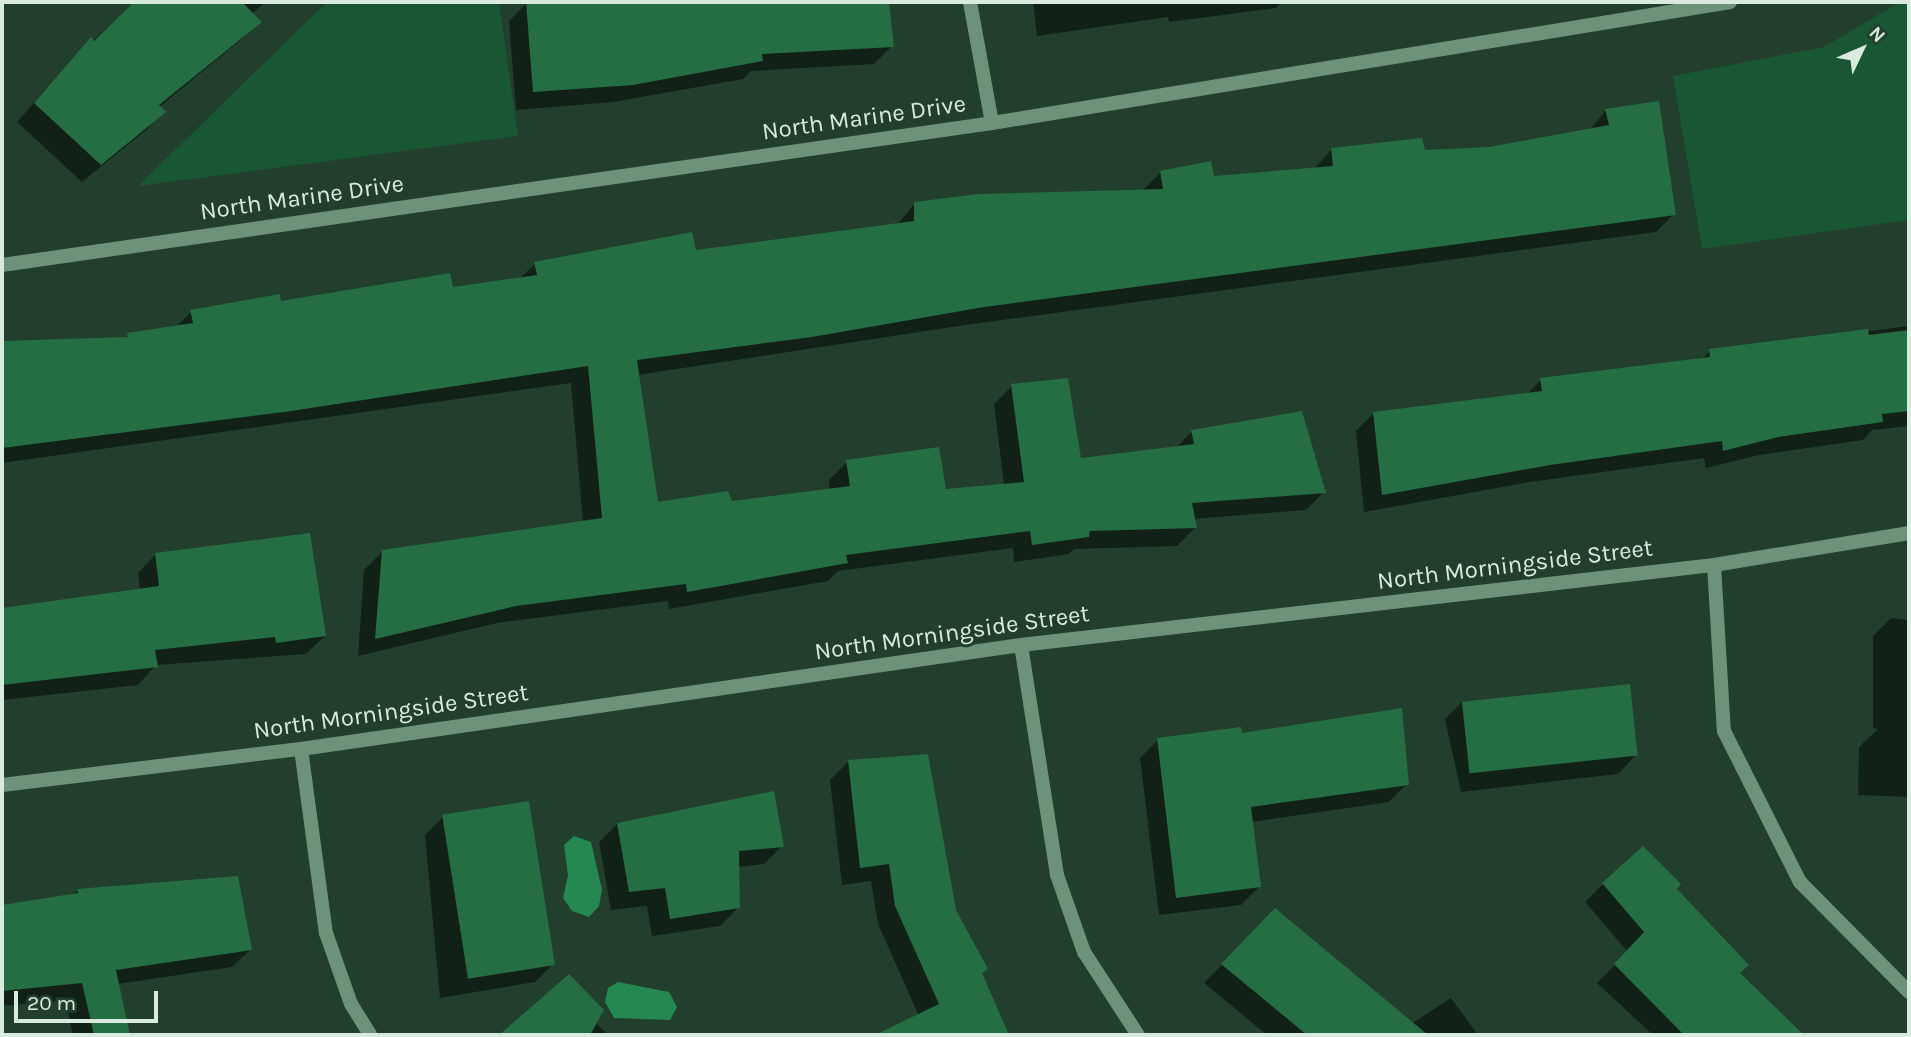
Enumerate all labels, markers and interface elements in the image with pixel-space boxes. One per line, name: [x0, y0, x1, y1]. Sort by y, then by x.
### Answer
north arrow: [1827, 14, 1897, 84]
text: N: [1864, 22, 1890, 47]
street label: North Marine Drive: [760, 89, 968, 147]
street label: North Marine Drive: [198, 169, 406, 227]
street label: North Morningside Street: [1376, 534, 1654, 596]
street label: North Morningside Street: [813, 599, 1091, 667]
street label: North Morningside Street: [252, 678, 530, 746]
scale bar: [18, 978, 161, 1022]
text: 20 m: [27, 991, 76, 1015]

